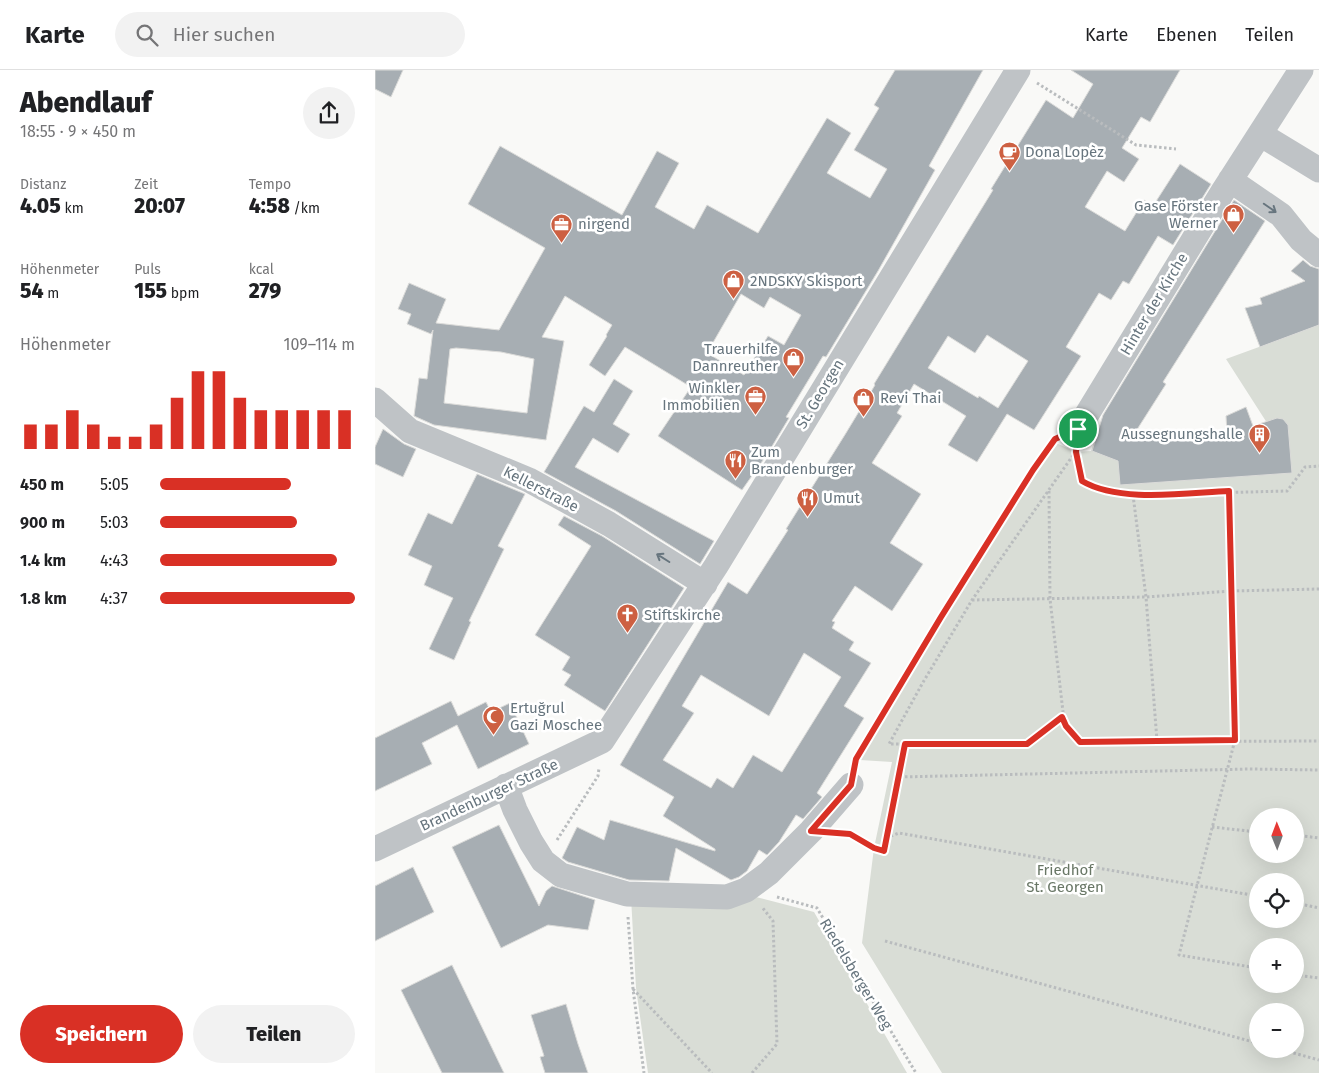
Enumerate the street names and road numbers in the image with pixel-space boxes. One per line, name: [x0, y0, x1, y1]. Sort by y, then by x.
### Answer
street label: Hinter der Kirche: [1116, 250, 1192, 358]
street label: St. Georgen: [792, 356, 848, 432]
street label: Kellerstraße: [500, 462, 582, 516]
street label: Brandenburger Straße: [417, 755, 561, 835]
street label: Riedelsberger Weg: [816, 915, 896, 1033]

